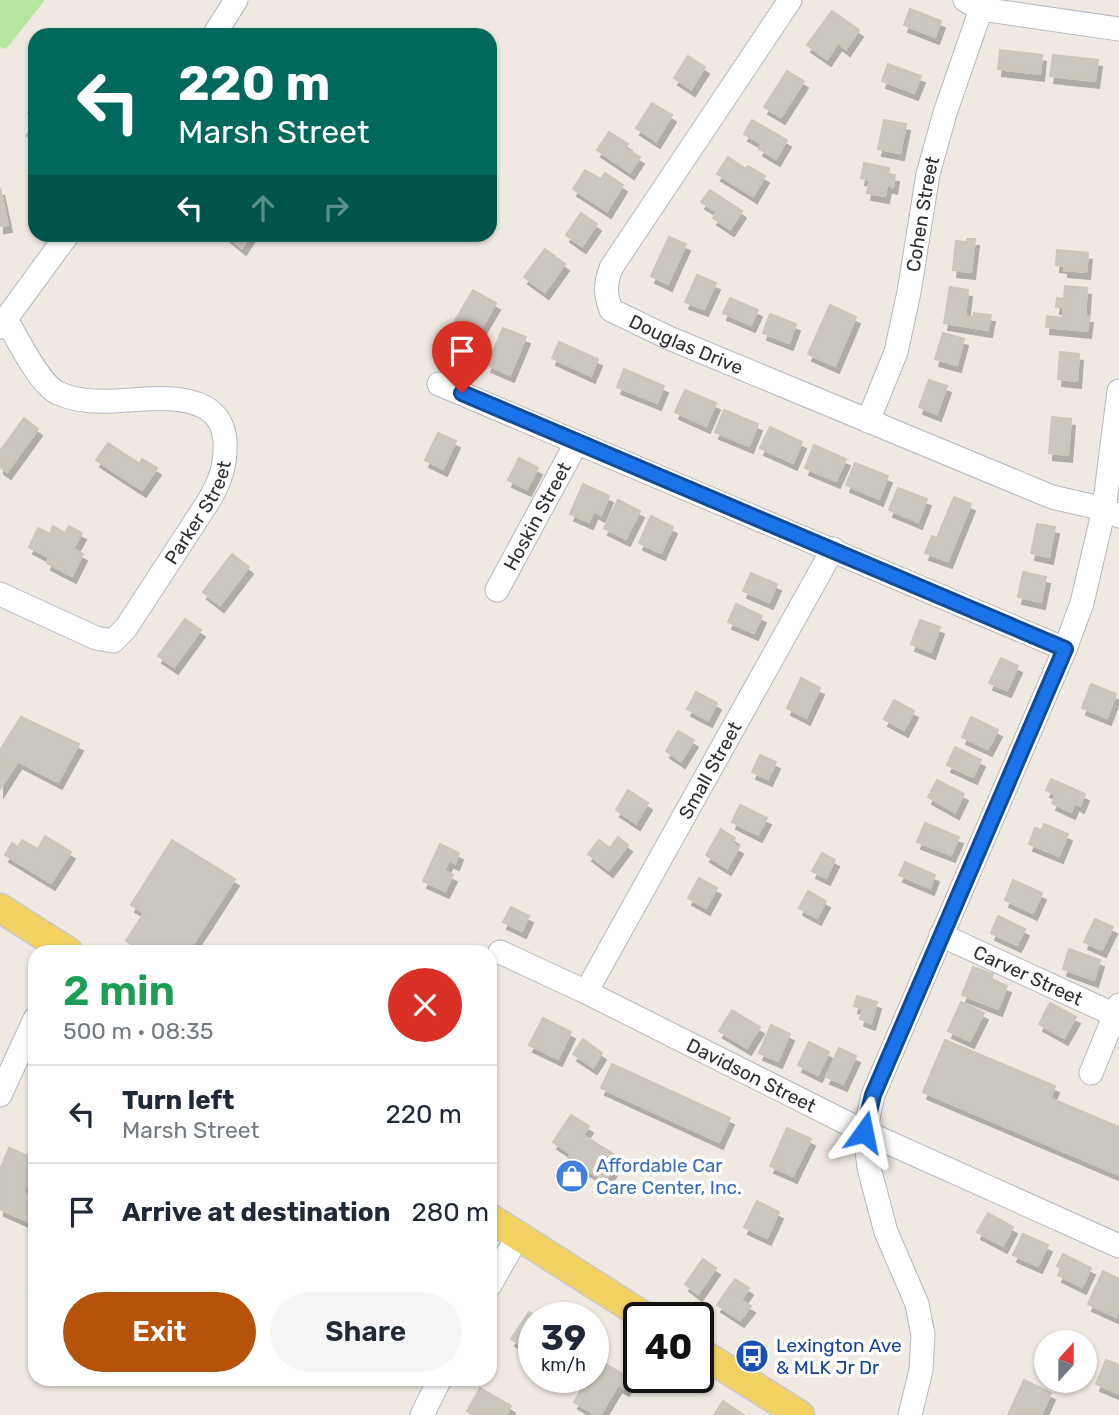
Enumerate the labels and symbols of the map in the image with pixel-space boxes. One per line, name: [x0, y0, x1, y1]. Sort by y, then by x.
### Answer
street label: Cohen Street: [901, 153, 944, 273]
street label: Douglas Drive: [625, 309, 747, 379]
pin: [432, 321, 492, 393]
street label: Hoskin Street: [498, 457, 576, 574]
street label: Parker Street: [159, 458, 236, 568]
street label: Small Street: [673, 717, 746, 823]
street label: Carver Street: [970, 940, 1087, 1010]
street label: Davidson Street: [683, 1033, 820, 1117]
position arrow: [827, 1095, 901, 1169]
place label: Affordable Car Care Center, Inc.: [596, 1154, 742, 1199]
shop icon: Affordable Car Care Center, Inc.: [553, 1157, 591, 1195]
speed limit sign: 40: [623, 1302, 714, 1393]
north arrow: [1034, 1330, 1097, 1393]
place label: Lexington Ave & MLK Jr Dr: [776, 1334, 902, 1379]
bus stop icon: Lexington Ave & MLK Jr Dr: [733, 1337, 771, 1375]

